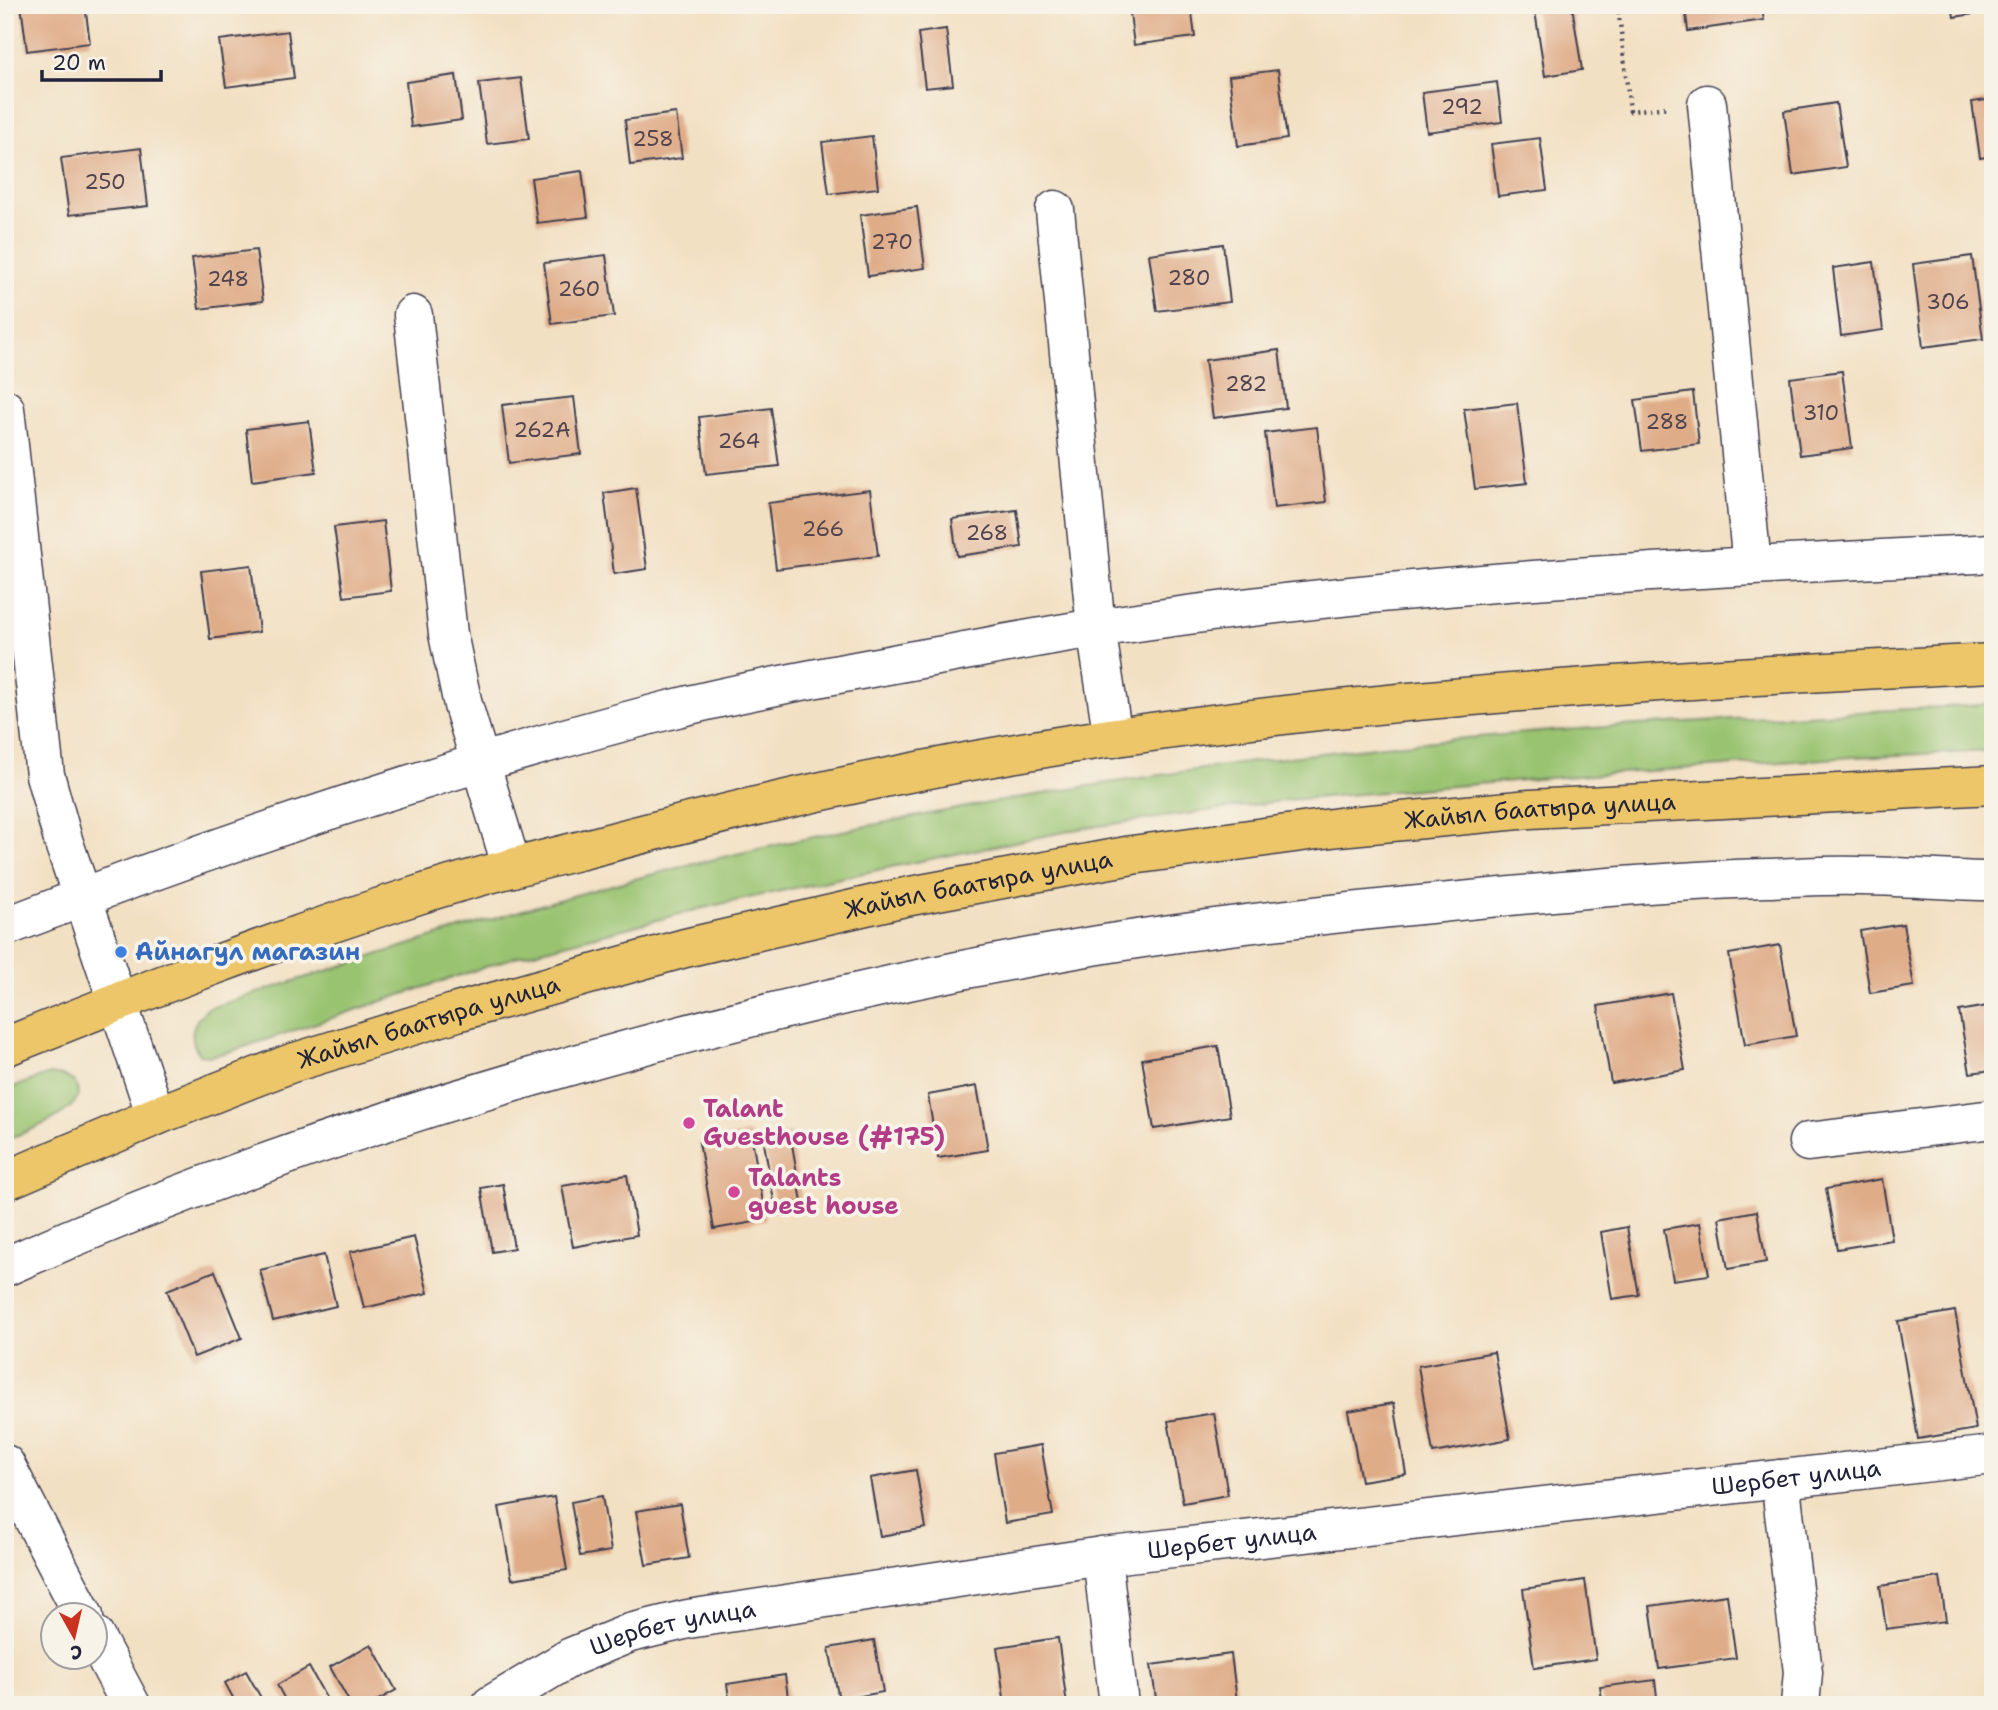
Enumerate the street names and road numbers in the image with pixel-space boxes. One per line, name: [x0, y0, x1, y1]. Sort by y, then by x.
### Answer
street label: Жайыл баатыра улица: [1403, 785, 1677, 837]
street label: Жайыл баатыра улица: [841, 843, 1115, 927]
street label: Жайыл баатыра улица: [293, 968, 564, 1076]
street label: Шербет улица: [1710, 1452, 1882, 1503]
street label: Шербет улица: [1145, 1516, 1318, 1567]
street label: Шербет улица: [585, 1593, 758, 1664]

